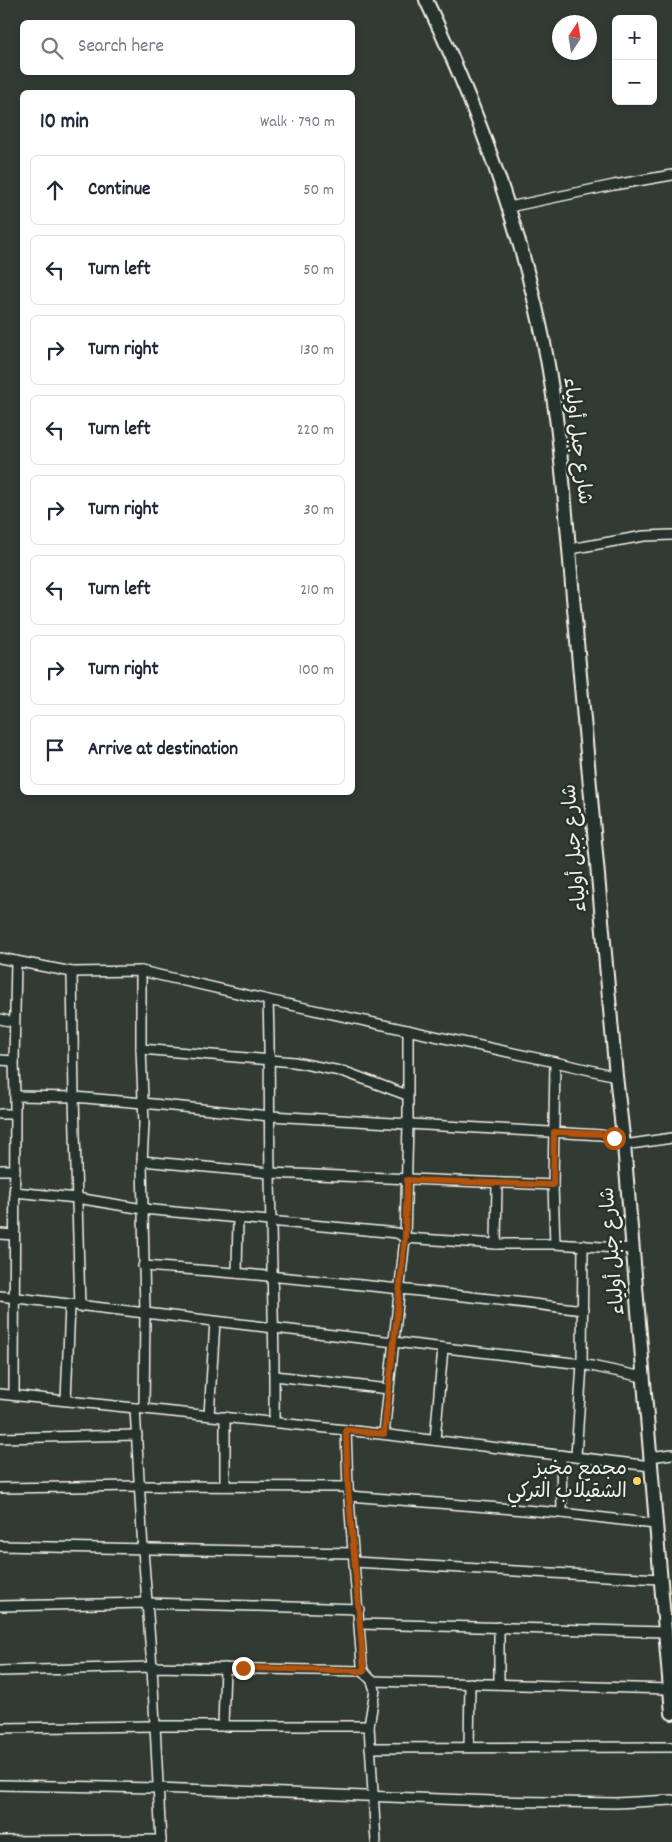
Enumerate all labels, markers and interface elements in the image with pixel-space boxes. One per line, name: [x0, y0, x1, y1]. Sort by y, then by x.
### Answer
north arrow: [552, 15, 597, 60]
map controls: [612, 15, 657, 105]
button: +: [612, 15, 657, 60]
search box: [20, 20, 355, 75]
icon: search: [38, 34, 66, 62]
text: Search here: [78, 34, 164, 61]
button: −: [612, 60, 657, 105]
text: 10 min: [40, 108, 89, 138]
text: Walk · 790 m: [260, 111, 335, 134]
icon: ahead: [41, 176, 69, 204]
text: Continue: [88, 177, 150, 204]
text: 50 m: [303, 179, 334, 202]
icon: left: [41, 256, 69, 284]
text: Turn left: [88, 257, 151, 284]
text: 50 m: [303, 259, 334, 282]
icon: right: [41, 336, 69, 364]
text: Turn right: [88, 337, 159, 364]
text: 130 m: [300, 339, 334, 362]
street label: شارع جبل أولياء: [554, 376, 598, 506]
icon: left: [41, 416, 69, 444]
text: Turn left: [88, 417, 151, 444]
text: 220 m: [297, 419, 334, 442]
icon: right: [41, 496, 69, 524]
text: Turn right: [88, 497, 159, 524]
text: 30 m: [304, 499, 334, 522]
icon: left: [41, 576, 69, 604]
text: Turn left: [88, 577, 151, 604]
text: 210 m: [300, 579, 334, 602]
icon: right: [41, 656, 69, 684]
text: Turn right: [88, 657, 159, 684]
text: 100 m: [298, 659, 334, 682]
icon: arrive: [41, 736, 69, 764]
text: Arrive at destination: [88, 737, 238, 764]
street label: شارع جبل أولياء: [556, 783, 596, 913]
route start: [603, 1127, 626, 1150]
street label: شارع جبل أولياء: [594, 1186, 634, 1316]
place label: مجمع مخبز الشقيلاب التركي: [507, 1456, 627, 1508]
marker: مجمع مخبز الشقيلاب التركي: [631, 1475, 643, 1487]
route end: [232, 1657, 255, 1680]

